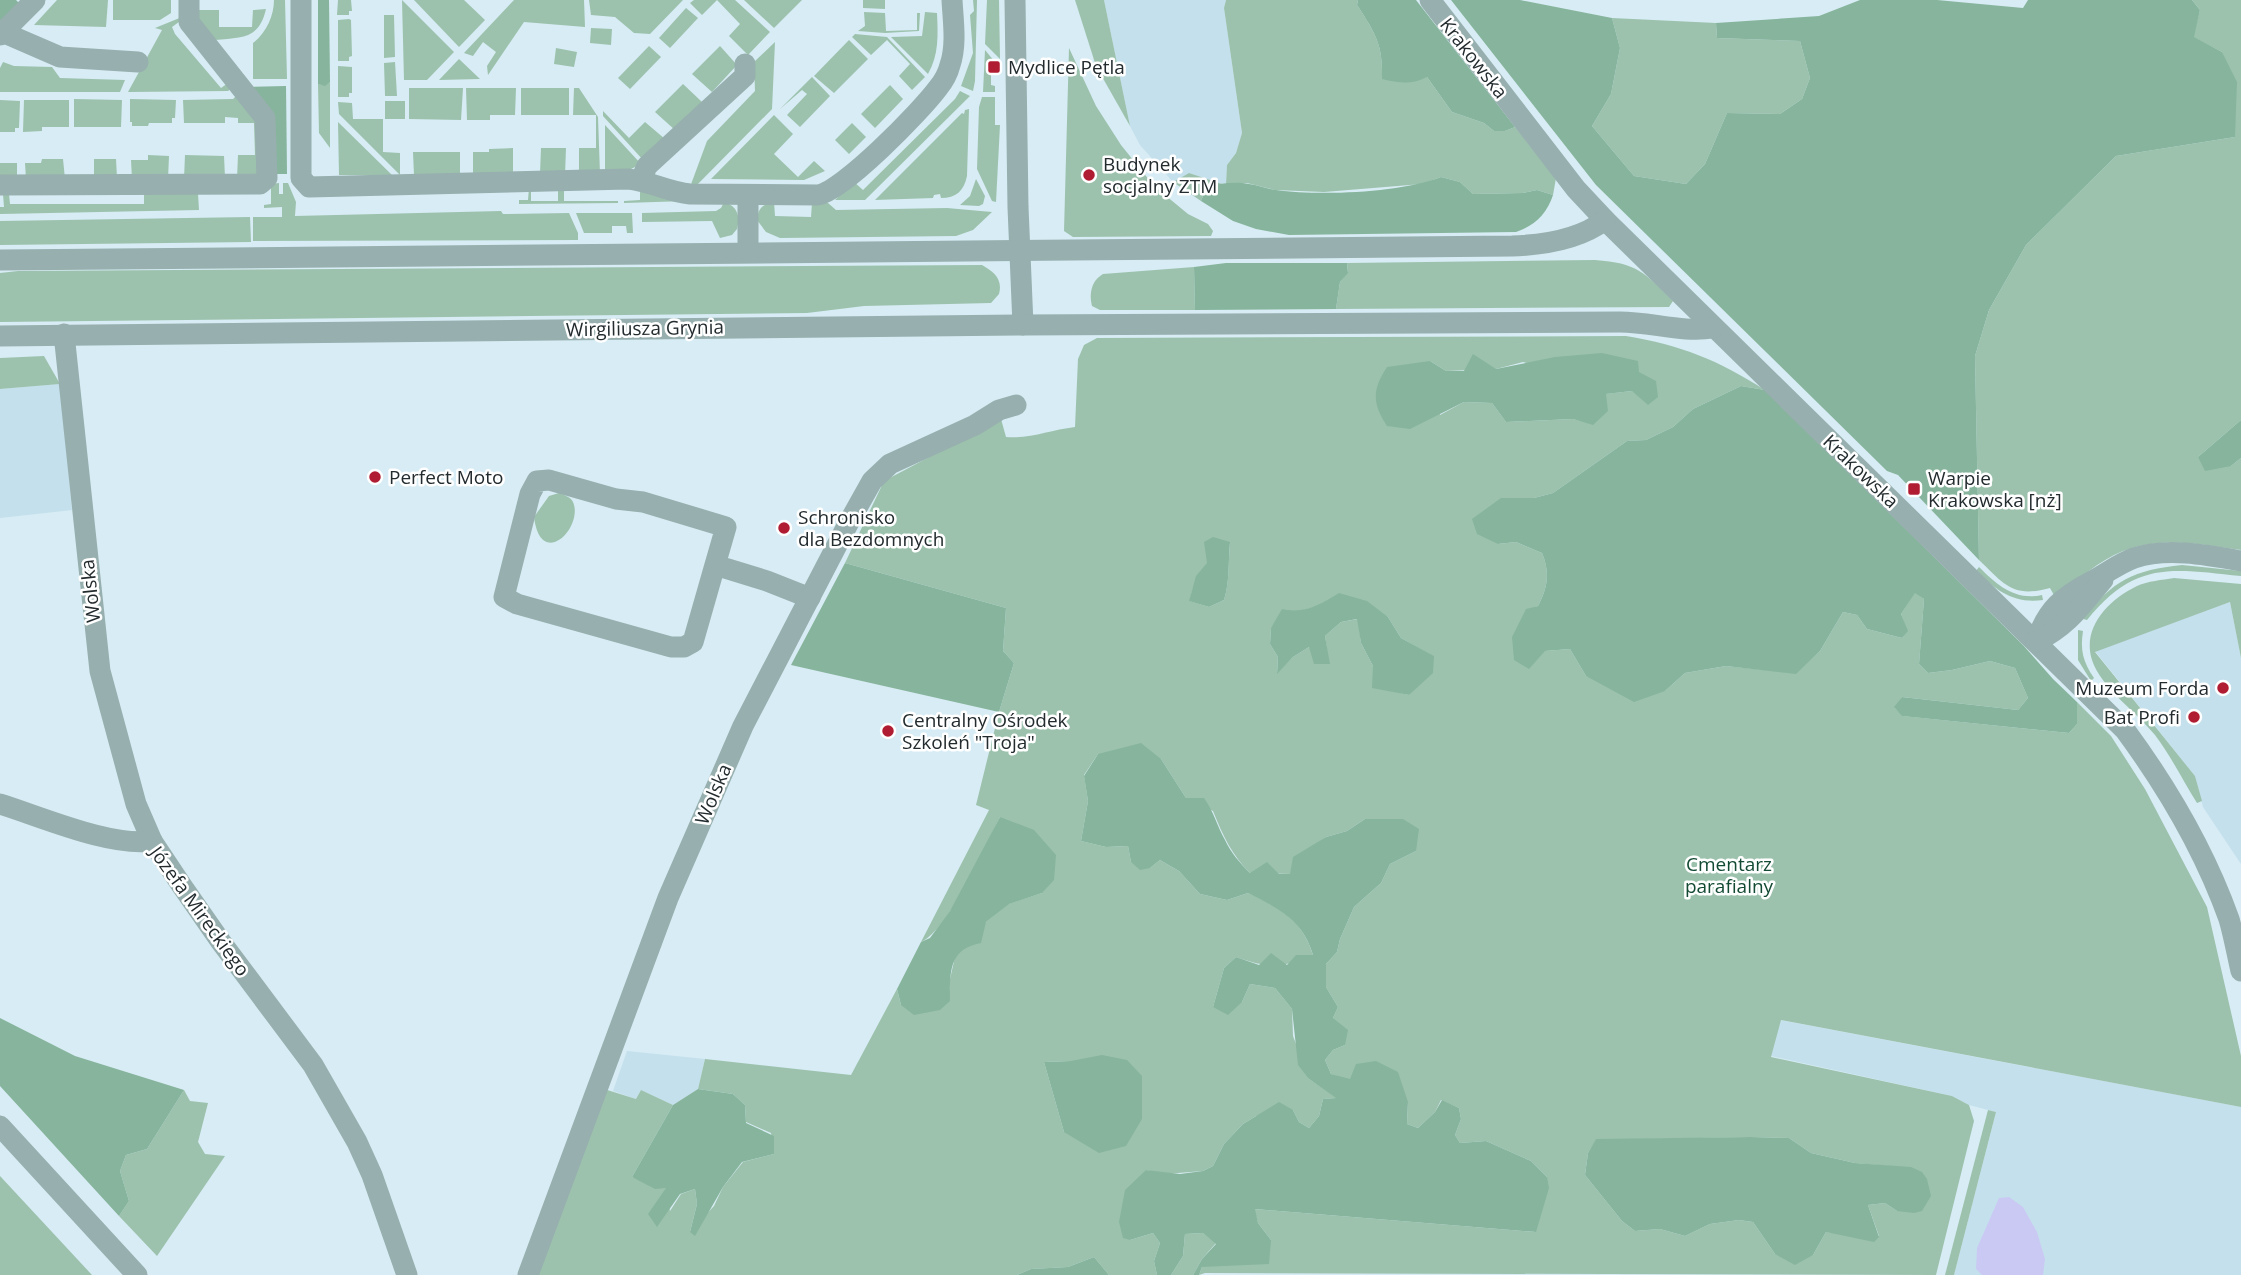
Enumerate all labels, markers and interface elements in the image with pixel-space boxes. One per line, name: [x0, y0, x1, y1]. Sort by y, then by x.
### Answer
street label: Krakowska: [1434, 12, 1514, 104]
place label: Mydlice Pętla: [1008, 54, 1125, 80]
marker: Mydlice Pętla: [986, 59, 1002, 75]
place label: Budynek socjalny ZTM: [1103, 151, 1217, 199]
marker: Budynek socjalny ZTM: [1081, 167, 1097, 183]
street label: Wirgiliusza Grynia: [566, 314, 724, 342]
street label: Krakowska: [1818, 428, 1904, 514]
place label: Perfect Moto: [389, 464, 503, 490]
place label: Warpie Krakowska [nż]: [1928, 465, 2062, 513]
marker: Perfect Moto: [367, 469, 383, 485]
marker: Warpie Krakowska [nż]: [1906, 481, 1922, 497]
place label: Schronisko dla Bezdomnych: [798, 504, 944, 552]
marker: Schronisko dla Bezdomnych: [776, 520, 792, 536]
street label: Wolska: [74, 558, 106, 624]
place label: Muzeum Forda: [2075, 675, 2209, 701]
marker: Muzeum Forda: [2215, 680, 2231, 696]
place label: Bat Profi: [2104, 704, 2180, 730]
place label: Centralny Ośrodek Szkoleń "Troja": [902, 707, 1068, 755]
marker: Bat Profi: [2186, 709, 2202, 725]
marker: Centralny Ośrodek Szkoleń "Troja": [880, 723, 896, 739]
street label: Wolska: [689, 760, 737, 828]
street label: Józefa Mireckiego: [143, 839, 256, 981]
park label: Cmentarz parafialny: [1685, 851, 1774, 899]

